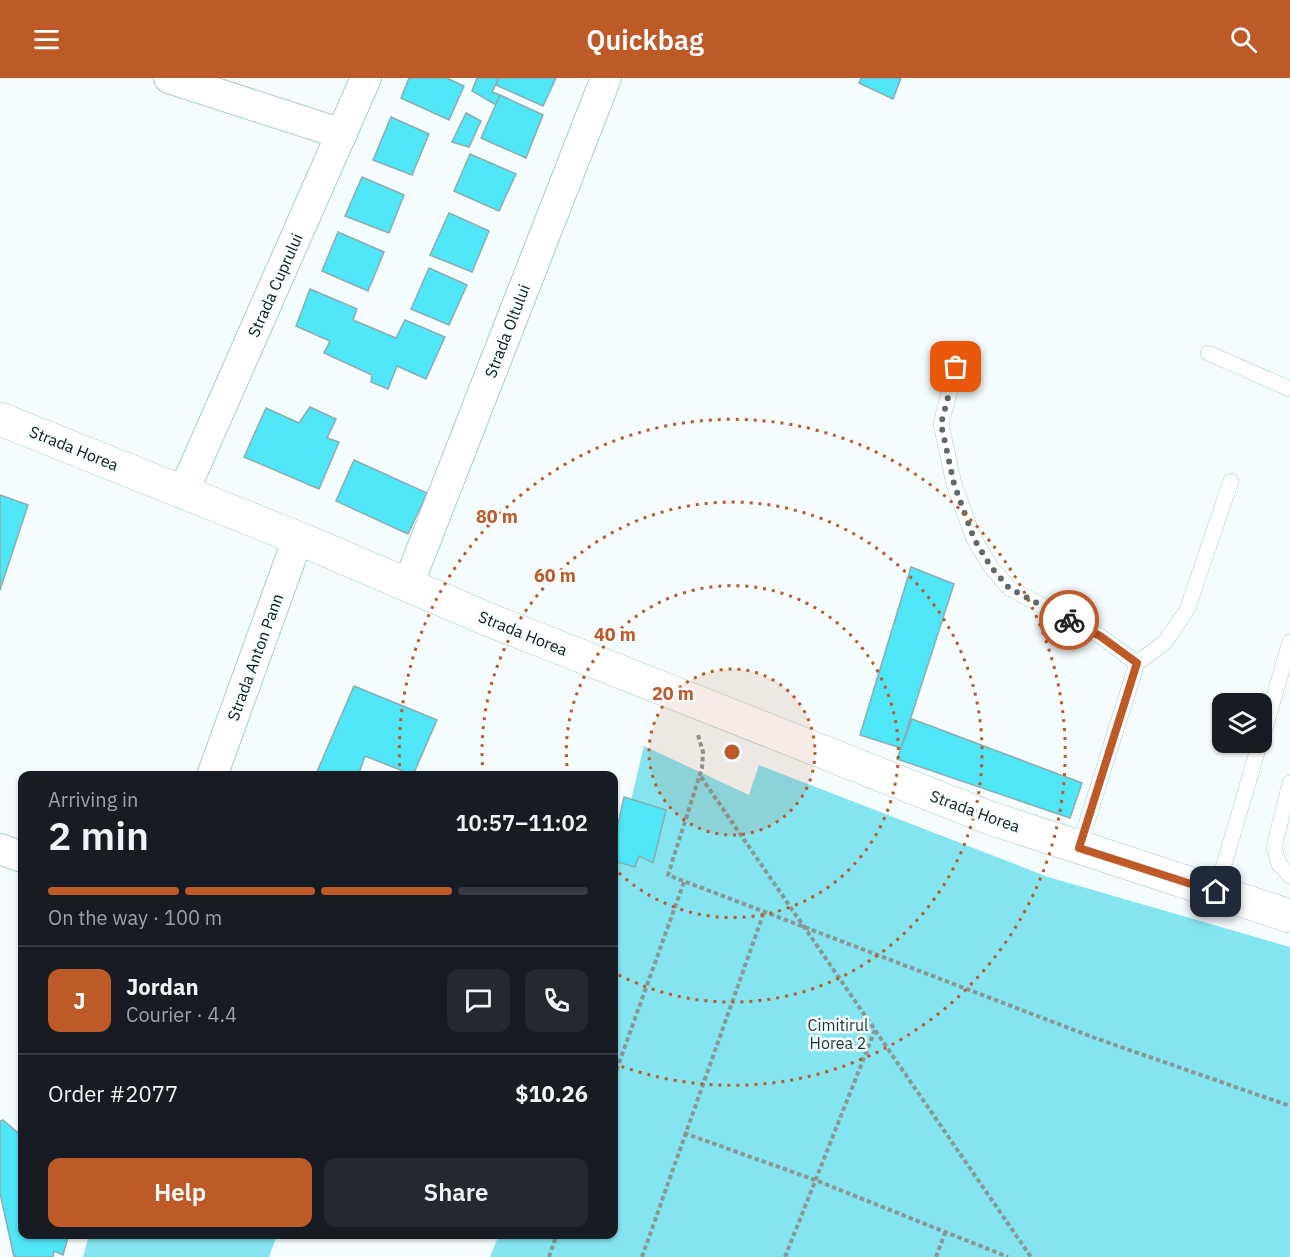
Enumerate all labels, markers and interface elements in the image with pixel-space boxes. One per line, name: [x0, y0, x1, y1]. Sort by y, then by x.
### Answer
text: Quickbag: [586, 22, 704, 57]
icon: menu: [30, 23, 63, 56]
icon: search: [1227, 23, 1260, 56]
street label: Strada Cuprului: [243, 230, 307, 340]
street label: Strada Oltului: [480, 281, 534, 381]
pin: [930, 341, 981, 392]
icon: bag: [939, 350, 972, 383]
street label: Strada Horea: [27, 421, 122, 475]
text: 80 m: [476, 505, 518, 528]
text: 60 m: [534, 564, 576, 587]
courier: [1039, 590, 1099, 650]
street label: Strada Anton Pann: [223, 591, 287, 723]
icon: bike: [1053, 604, 1086, 637]
street label: Strada Horea: [476, 606, 571, 660]
text: 40 m: [594, 623, 636, 646]
text: 20 m: [652, 682, 694, 705]
map controls: [1212, 693, 1272, 753]
button: layers: [1212, 693, 1272, 753]
centre of rings: [722, 742, 742, 762]
street label: Strada Horea: [927, 785, 1023, 837]
text: Arriving in: [48, 786, 138, 813]
text: 10:57–11:02: [455, 808, 588, 837]
text: 2 min: [48, 810, 149, 861]
pin: [1190, 866, 1241, 917]
icon: home: [1199, 875, 1232, 908]
text: On the way · 100 m: [48, 904, 222, 931]
button: chat: [447, 969, 510, 1032]
button: phone: [525, 969, 588, 1032]
text: Jordan: [126, 972, 199, 1001]
text: J: [73, 986, 86, 1015]
text: Courier · 4.4: [126, 1001, 237, 1028]
park label: Cimitirul Horea 2: [808, 1015, 868, 1053]
text: Order #2077: [48, 1079, 178, 1108]
text: $10.26: [515, 1079, 588, 1108]
button: Help: [48, 1158, 312, 1227]
button: Share: [324, 1158, 588, 1227]

